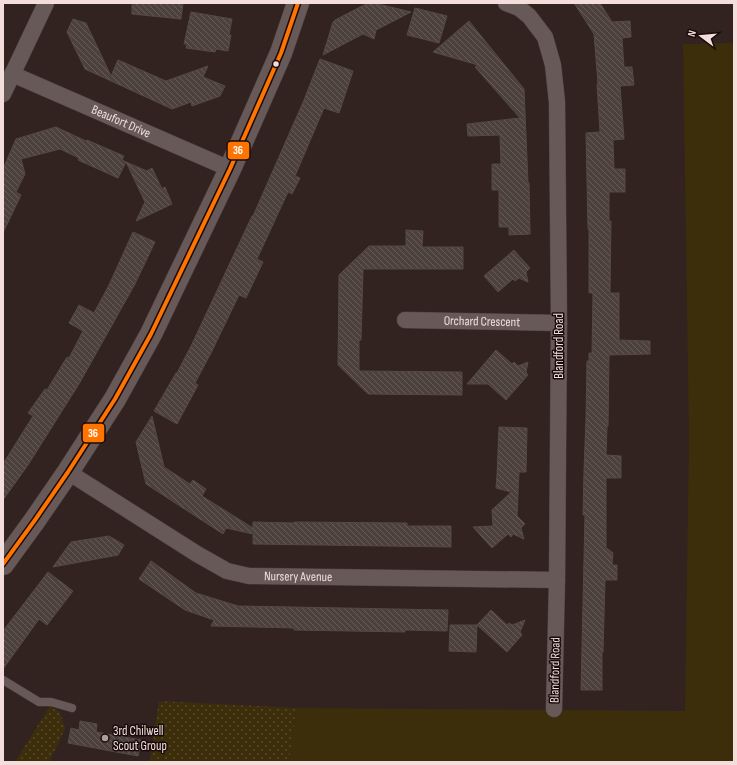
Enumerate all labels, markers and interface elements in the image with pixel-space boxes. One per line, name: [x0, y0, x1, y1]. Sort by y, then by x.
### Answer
north arrow: [681, 16, 721, 56]
text: N: [685, 29, 699, 38]
unlabelled marker: [271, 59, 281, 69]
street label: Beaufort Drive: [89, 102, 153, 141]
line badge: 36: [227, 141, 250, 160]
text: 36: [233, 144, 243, 157]
street label: Orchard Crescent: [444, 313, 520, 330]
street label: Blandford Road: [551, 313, 567, 379]
line badge: 36: [82, 423, 105, 443]
text: 36: [88, 427, 98, 440]
street label: Nursery Avenue: [264, 568, 332, 585]
street label: Blandford Road: [546, 637, 564, 703]
place label: 3rd Chilwell Scout Group: [113, 723, 167, 754]
marker: 3rd Chilwell Scout Group: [100, 733, 110, 743]

